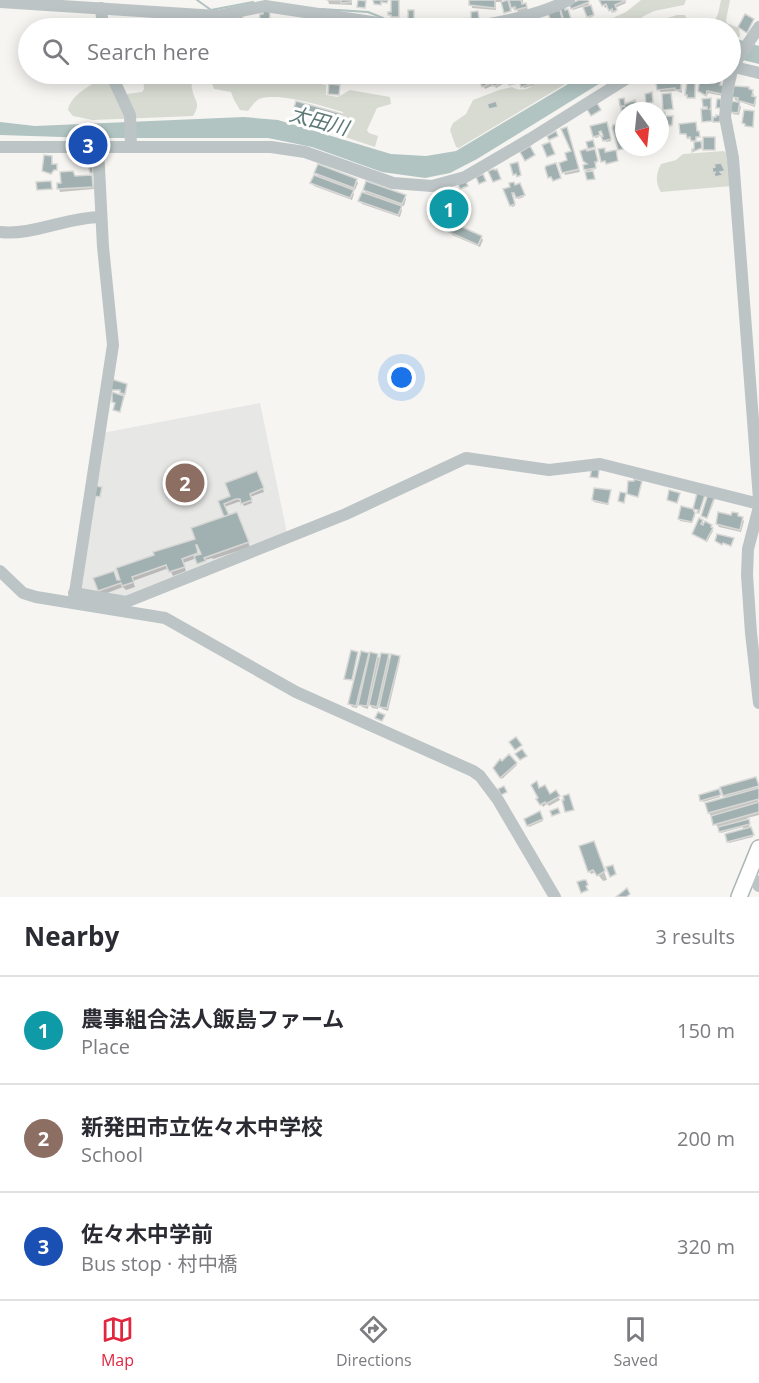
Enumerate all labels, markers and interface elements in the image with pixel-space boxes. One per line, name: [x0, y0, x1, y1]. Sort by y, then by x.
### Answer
search box: [18, 18, 741, 84]
icon: search: [39, 35, 72, 68]
text: Search here: [87, 36, 210, 66]
water label: 太田川: [287, 100, 354, 142]
north arrow: [615, 102, 669, 156]
pin: 3: [68, 122, 107, 168]
pin: 1: [430, 186, 468, 232]
your location: [387, 363, 416, 392]
pin: 2: [166, 460, 204, 506]
text: Nearby: [24, 918, 119, 954]
text: 3 results: [655, 923, 735, 950]
text: 農事組合法人飯島ファーム: [81, 1003, 344, 1033]
text: 1: [38, 1017, 49, 1044]
text: 150 m: [677, 1017, 735, 1044]
text: Place: [81, 1033, 130, 1060]
text: 新発田市立佐々木中学校: [81, 1111, 323, 1141]
text: 2: [38, 1125, 49, 1152]
text: 200 m: [677, 1125, 735, 1152]
text: School: [81, 1141, 143, 1168]
text: 佐々木中学前: [81, 1218, 213, 1248]
text: 3: [38, 1233, 49, 1260]
text: 320 m: [677, 1233, 735, 1260]
text: Bus stop · 村中橋: [81, 1250, 237, 1277]
tab: Map: [101, 1313, 134, 1371]
tab: Directions: [336, 1313, 412, 1371]
tab: Saved: [614, 1313, 658, 1371]

